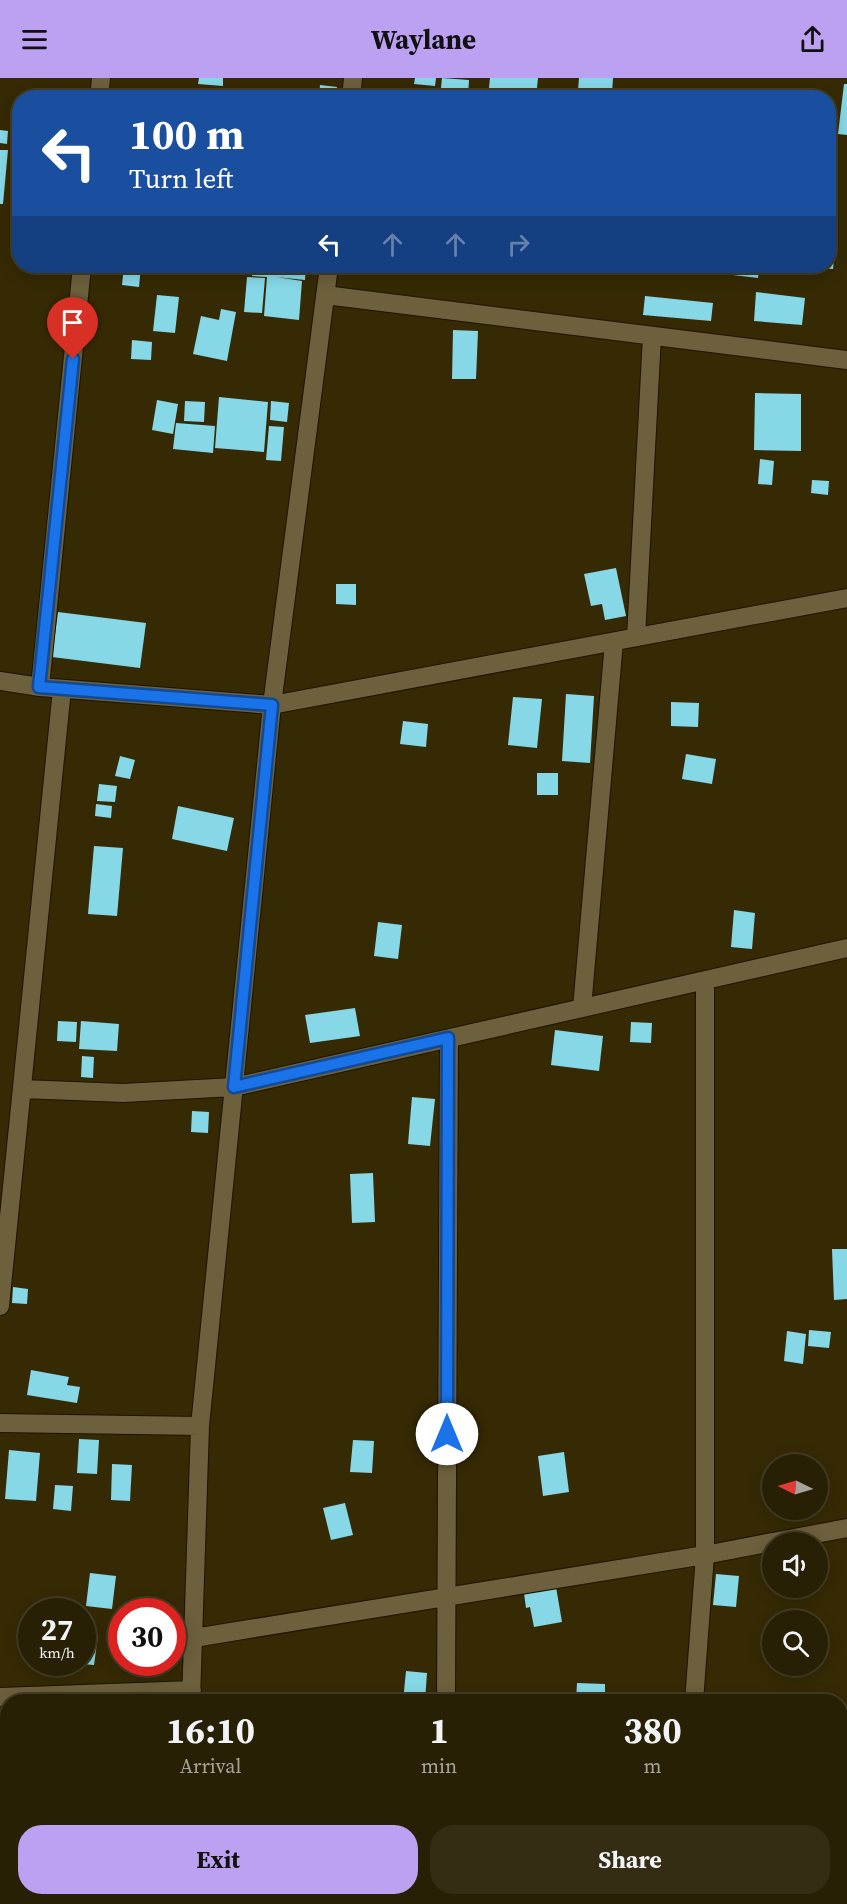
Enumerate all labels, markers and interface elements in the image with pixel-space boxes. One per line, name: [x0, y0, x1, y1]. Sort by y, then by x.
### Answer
text: Waylane: [371, 21, 476, 58]
icon: menu: [18, 23, 51, 56]
icon: share: [796, 23, 829, 56]
text: 100 m: [129, 105, 244, 163]
icon: left: [30, 114, 108, 192]
text: Turn left: [129, 160, 233, 197]
icon: left: [313, 228, 346, 261]
icon: ahead: [376, 228, 409, 261]
icon: ahead: [439, 228, 472, 261]
icon: right: [502, 228, 535, 261]
pin: [47, 297, 98, 359]
icon: arrive: [56, 306, 89, 339]
position arrow: [415, 1402, 479, 1466]
north arrow: [762, 1454, 828, 1520]
map controls: [762, 1454, 828, 1676]
button: sound: [762, 1532, 828, 1598]
speed limit sign: 30: [108, 1598, 186, 1676]
text: 27: [41, 1609, 73, 1650]
button: search: [762, 1610, 828, 1676]
text: km/h: [39, 1642, 75, 1663]
text: 16:10: [166, 1706, 255, 1755]
text: 1: [429, 1706, 449, 1755]
text: 380: [623, 1706, 682, 1755]
text: Arrival: [180, 1752, 241, 1780]
text: min: [421, 1752, 457, 1780]
text: m: [644, 1752, 662, 1780]
button: Exit: [18, 1825, 418, 1894]
button: Share: [430, 1825, 830, 1894]

